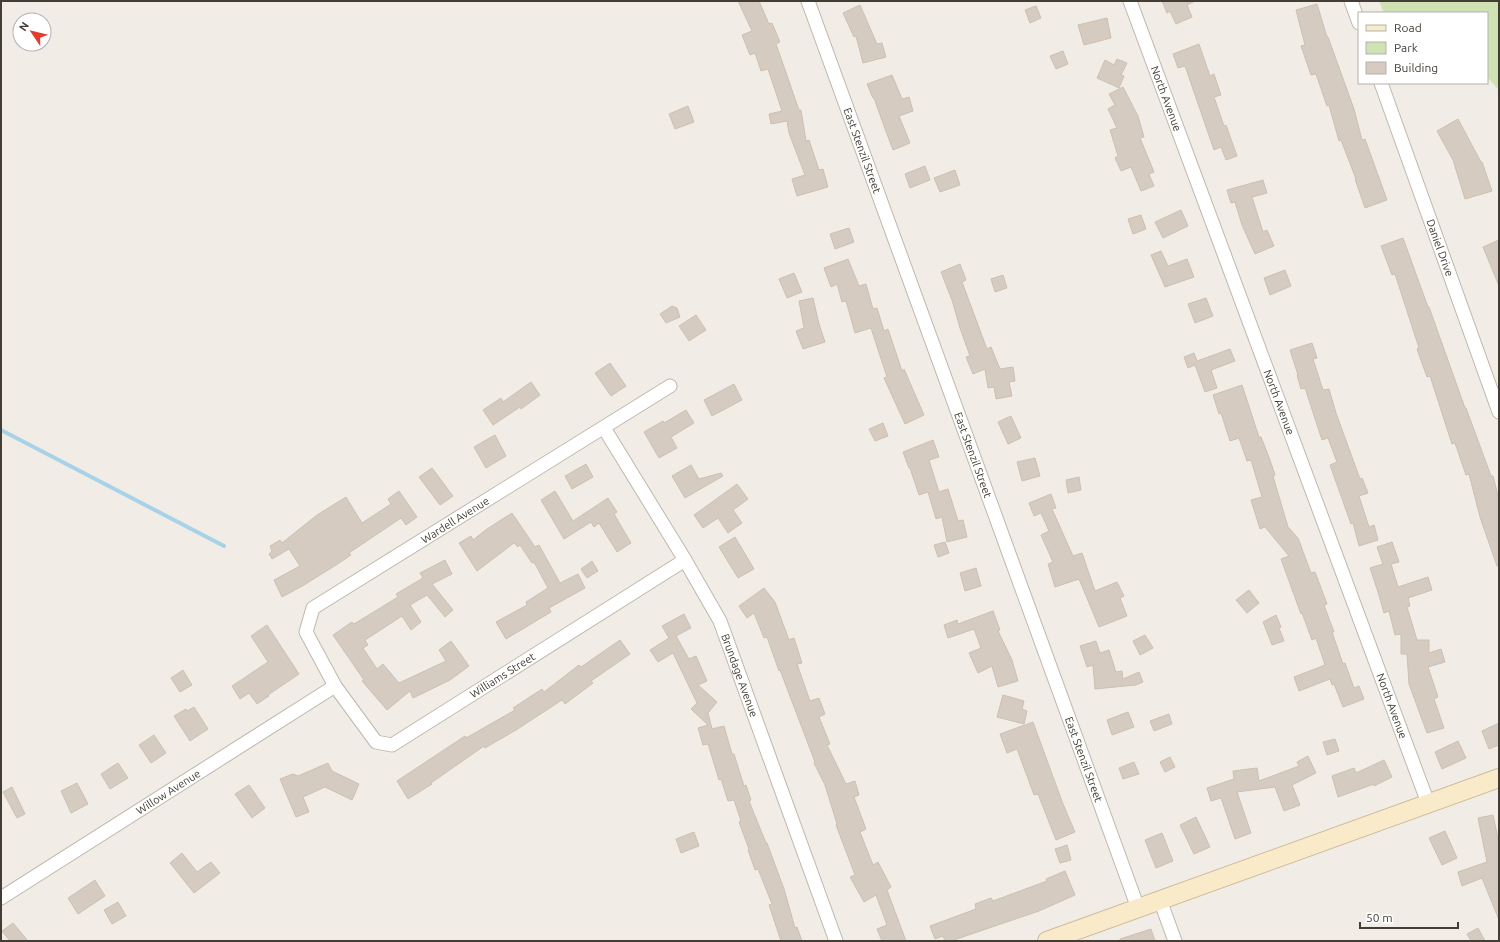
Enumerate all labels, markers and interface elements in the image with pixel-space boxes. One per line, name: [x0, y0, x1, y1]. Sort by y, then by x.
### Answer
north arrow: [12, 12, 52, 52]
legend: [1358, 12, 1488, 84]
text: N: [17, 19, 31, 33]
text: Road: [1394, 21, 1422, 34]
text: Park: [1394, 41, 1418, 54]
text: Building: [1394, 61, 1438, 74]
street label: North Avenue: [1149, 64, 1184, 133]
street label: East Stenzil Street: [841, 106, 884, 195]
street label: Daniel Drive: [1424, 217, 1456, 278]
street label: North Avenue: [1261, 368, 1297, 436]
street label: East Stenzil Street: [952, 411, 994, 500]
street label: Wardell Avenue: [419, 494, 491, 546]
street label: Brundage Avenue: [719, 632, 760, 719]
street label: Williams Street: [468, 650, 538, 700]
street label: North Avenue: [1374, 672, 1410, 740]
street label: East Stenzil Street: [1063, 715, 1105, 804]
street label: Willow Avenue: [134, 767, 202, 817]
scale bar: [1360, 904, 1458, 930]
text: 50 m: [1366, 911, 1393, 924]

